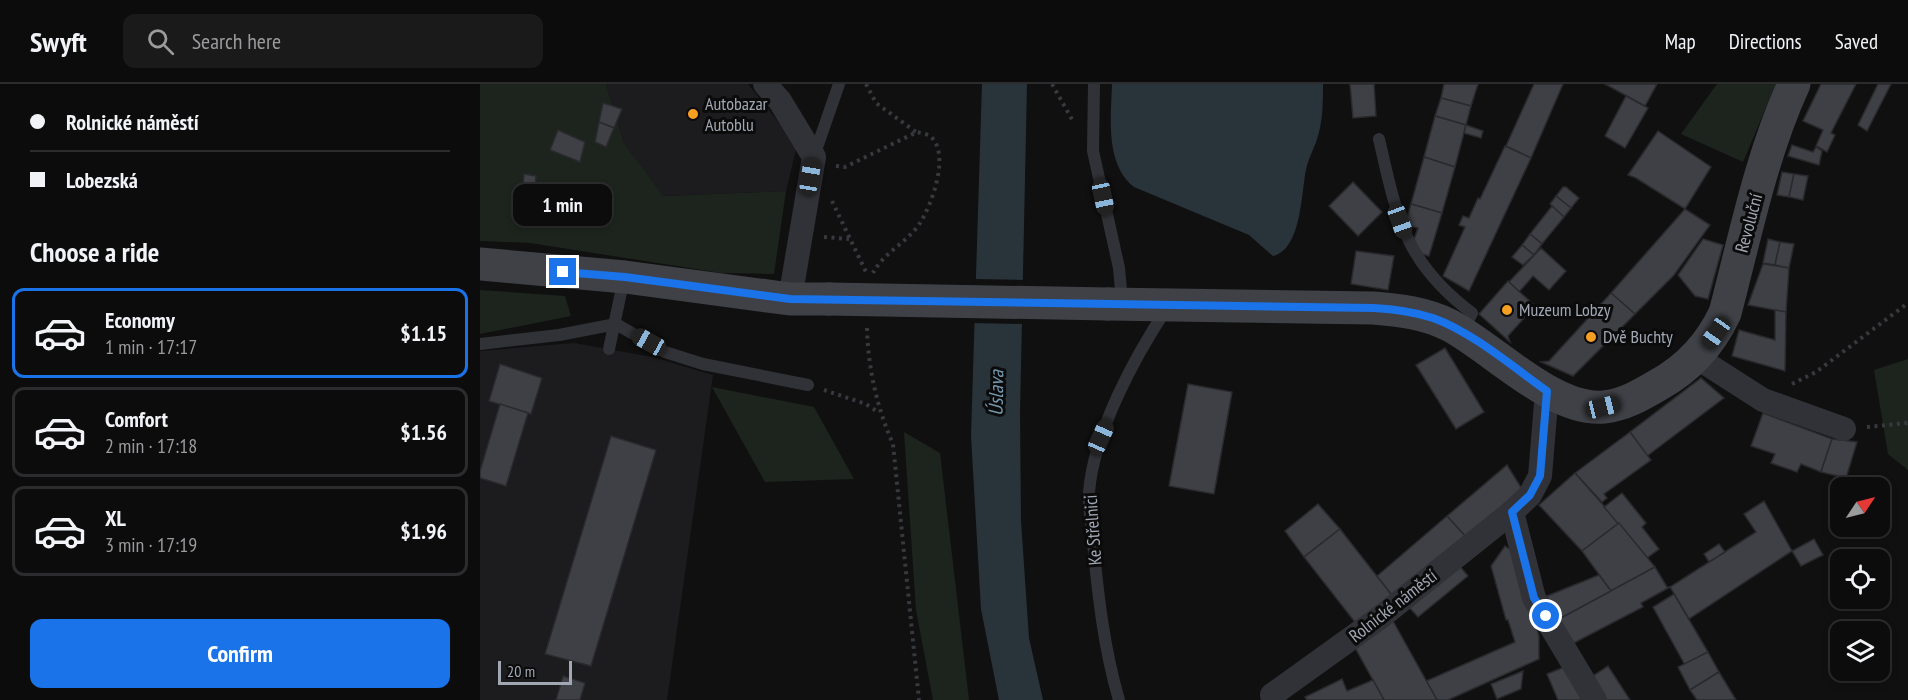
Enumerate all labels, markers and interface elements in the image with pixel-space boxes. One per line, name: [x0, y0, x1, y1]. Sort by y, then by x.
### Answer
search box: [123, 14, 543, 68]
text: Swyft: [30, 23, 87, 60]
icon: search: [144, 25, 177, 58]
text: Search here: [192, 27, 281, 55]
text: Map: [1665, 28, 1696, 55]
text: Directions: [1729, 28, 1802, 55]
text: Saved: [1835, 28, 1878, 55]
place label: Autobazar Autoblu: [705, 92, 768, 136]
marker: Autobazar Autoblu: [686, 107, 700, 121]
text: Rolnické náměstí: [66, 108, 199, 136]
car: [798, 158, 822, 196]
text: Lobezská: [66, 166, 138, 194]
car: [1090, 178, 1116, 216]
callout: 1 min: [514, 185, 612, 227]
street label: Revoluční: [1730, 191, 1767, 255]
text: 1 min: [542, 192, 583, 218]
car: [1385, 201, 1415, 241]
text: Choose a ride: [30, 235, 159, 269]
route end: [549, 258, 576, 285]
place label: Muzeum Lobzy: [1519, 298, 1611, 321]
marker: Muzeum Lobzy: [1500, 303, 1514, 317]
icon: car: [33, 306, 87, 360]
text: Economy: [105, 306, 175, 334]
car: [1698, 313, 1734, 353]
text: $1.15: [400, 319, 447, 347]
car: [629, 325, 669, 359]
place label: Dvě Buchty: [1603, 325, 1673, 348]
marker: Dvě Buchty: [1584, 330, 1598, 344]
text: 1 min · 17:17: [105, 334, 197, 360]
water label: Úslava: [983, 369, 1009, 416]
car: [1583, 394, 1623, 420]
icon: car: [33, 405, 87, 459]
text: Comfort: [105, 405, 168, 433]
car: [1085, 417, 1117, 457]
text: $1.56: [400, 418, 447, 446]
text: 2 min · 17:18: [105, 433, 197, 459]
north arrow: [1830, 477, 1890, 537]
map controls: [1830, 477, 1890, 681]
street label: Ke Střelnici: [1079, 494, 1106, 566]
icon: car: [33, 504, 87, 558]
text: XL: [105, 504, 126, 532]
text: $1.96: [400, 517, 447, 545]
text: 3 min · 17:19: [105, 532, 197, 558]
button: locate: [1830, 549, 1890, 609]
street label: Rolnické náměstí: [1344, 564, 1441, 647]
route start: [1532, 602, 1559, 629]
button: Confirm: [30, 619, 450, 688]
button: layers: [1830, 621, 1890, 681]
scale bar: [498, 658, 572, 686]
text: 20 m: [507, 661, 535, 681]

